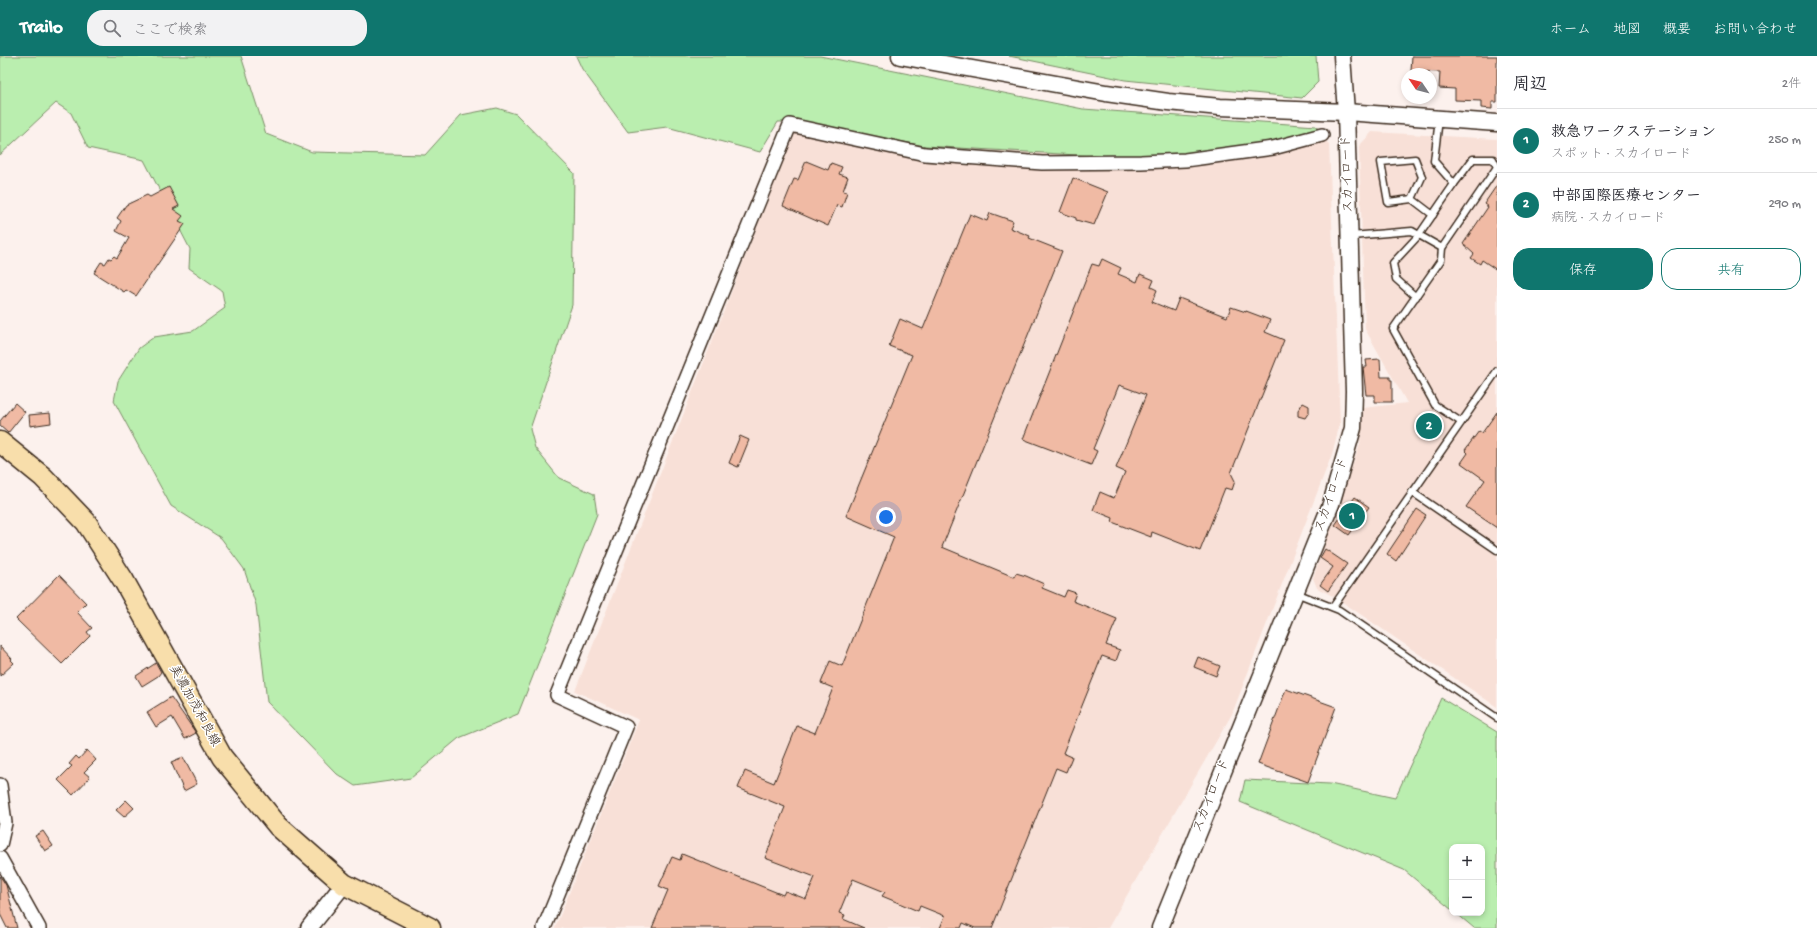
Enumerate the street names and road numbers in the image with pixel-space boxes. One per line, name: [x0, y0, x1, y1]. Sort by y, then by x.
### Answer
street label: スカイロード: [1339, 135, 1357, 213]
street label: スカイロード: [1312, 456, 1352, 534]
street label: 美濃加茂和良線: [165, 663, 223, 750]
street label: スカイロード: [1190, 757, 1234, 835]

